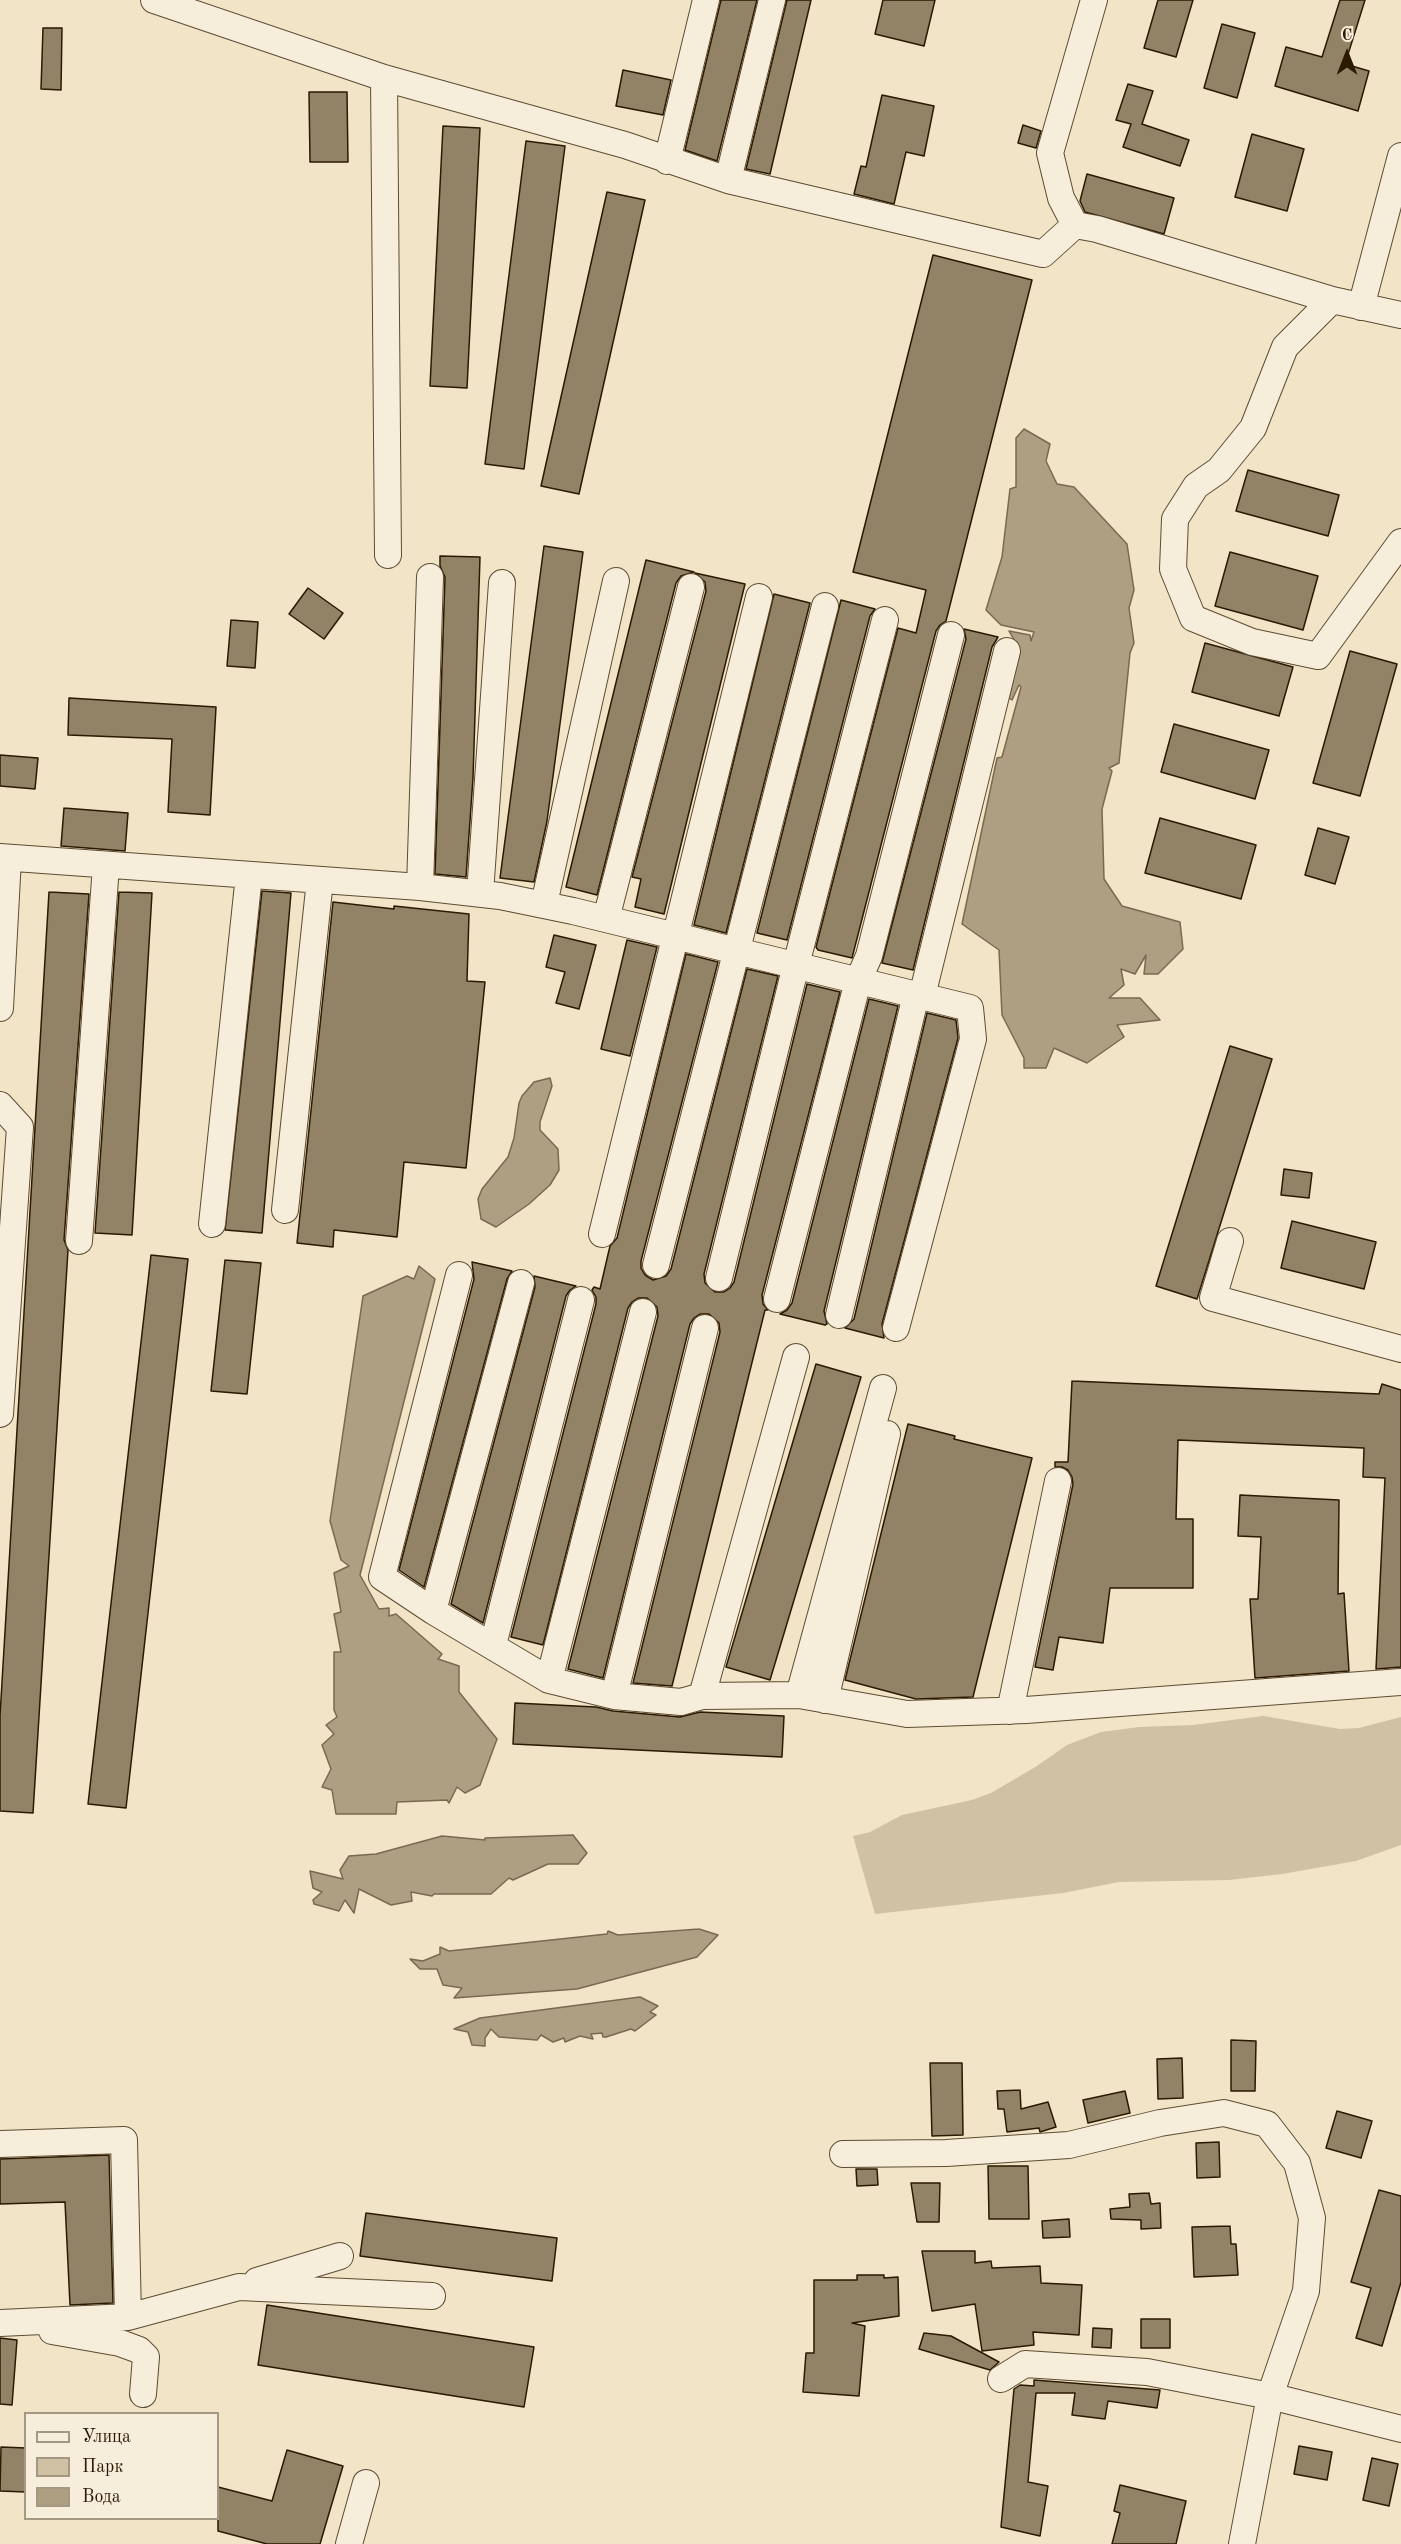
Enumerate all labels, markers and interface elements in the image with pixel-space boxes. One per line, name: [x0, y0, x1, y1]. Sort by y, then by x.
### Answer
north arrow: [1317, 24, 1377, 84]
text: С: [1342, 28, 1352, 44]
legend: [24, 2412, 219, 2520]
text: Улица: [82, 2428, 131, 2446]
text: Парк: [82, 2458, 123, 2476]
text: Вода: [82, 2488, 121, 2506]

